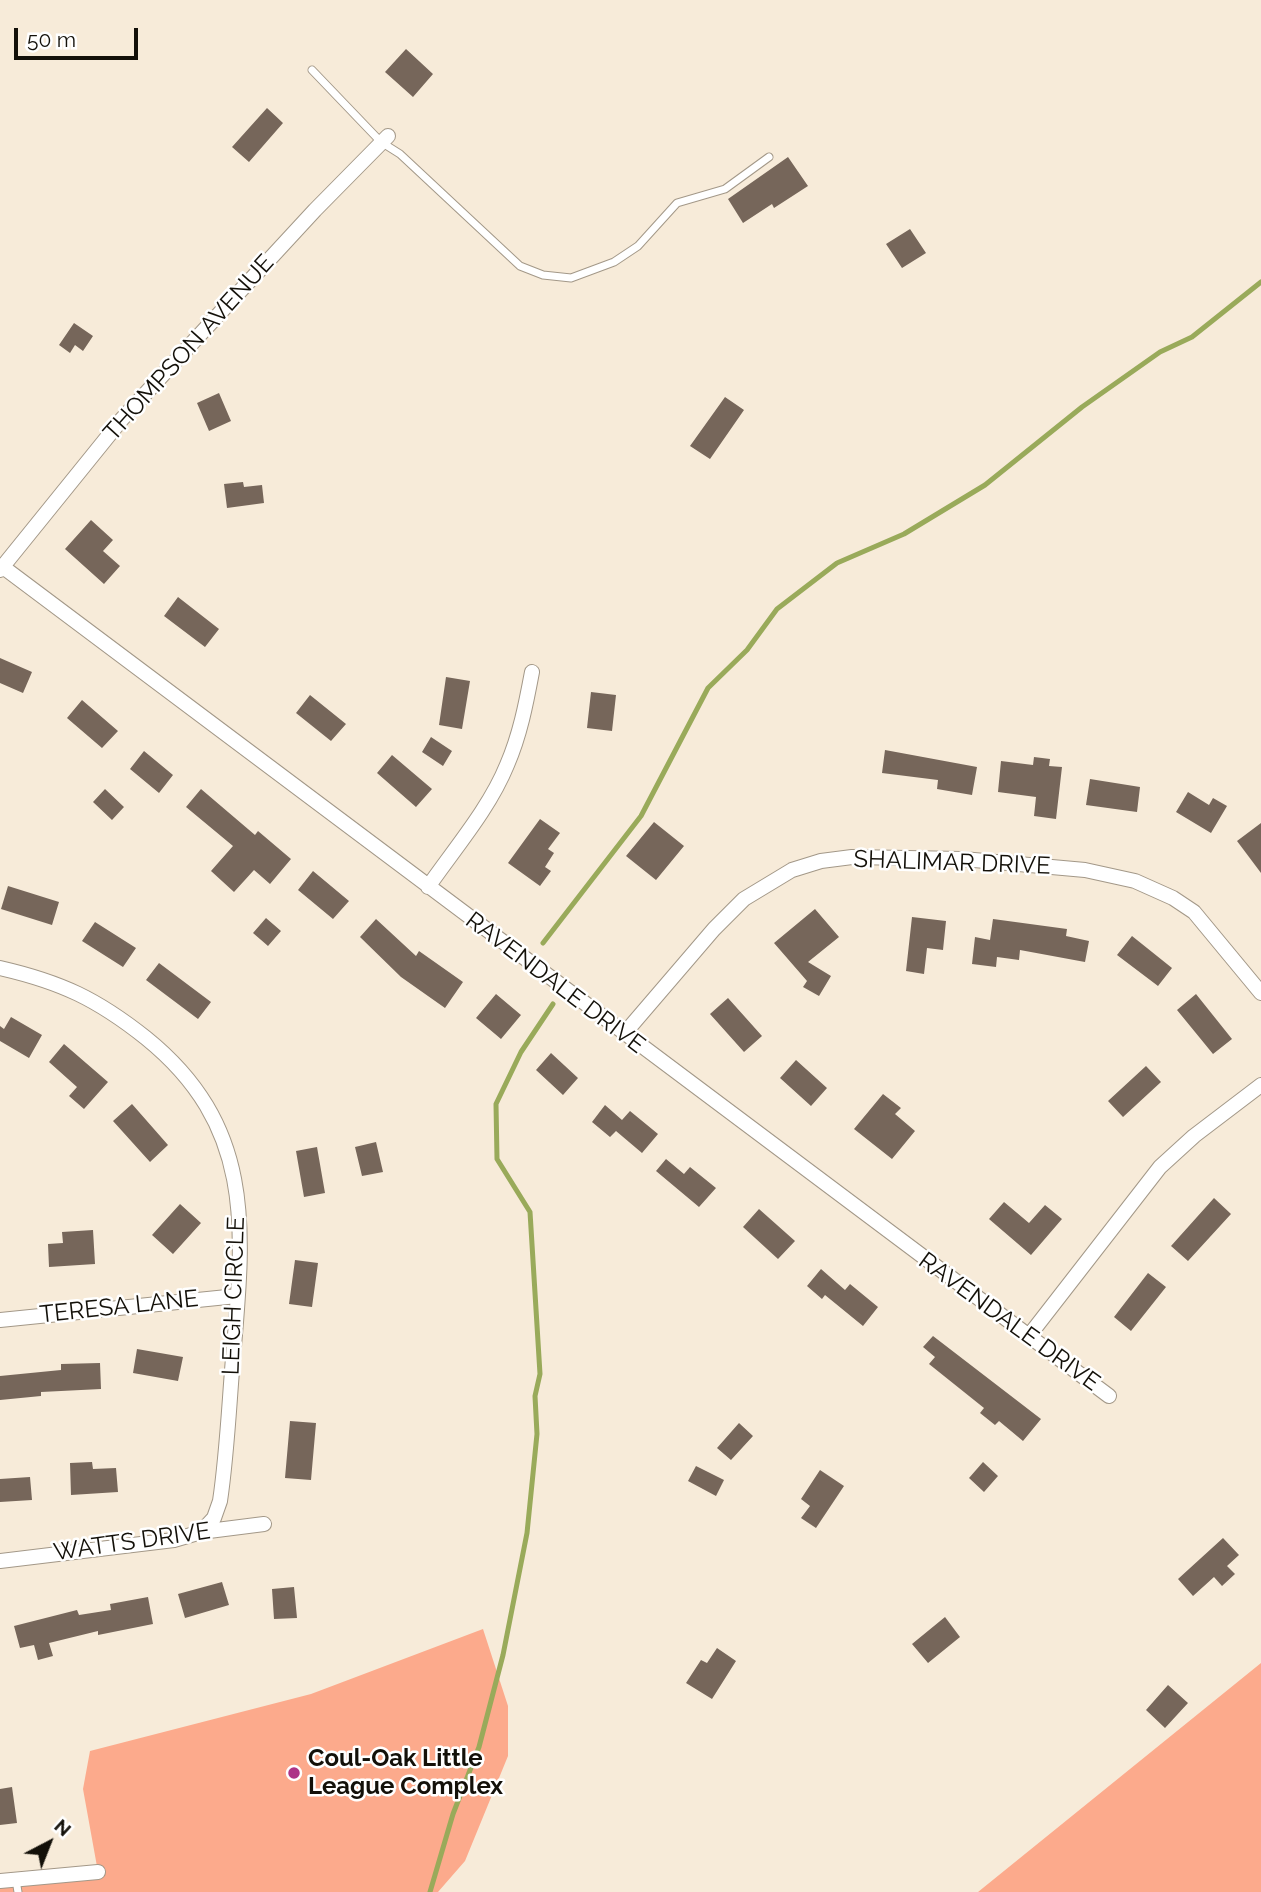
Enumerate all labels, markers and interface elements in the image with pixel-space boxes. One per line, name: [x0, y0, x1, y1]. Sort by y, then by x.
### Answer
scale bar: [18, 14, 142, 58]
text: 50 m: [27, 27, 76, 52]
street label: THOMPSON AVENUE: [98, 249, 280, 447]
street label: SHALIMAR DRIVE: [853, 845, 1051, 881]
street label: RAVENDALE DRIVE: [460, 906, 650, 1060]
street label: LEIGH CIRCLE: [217, 1216, 251, 1376]
street label: RAVENDALE DRIVE: [913, 1247, 1105, 1397]
street label: TERESA LANE: [38, 1284, 200, 1330]
street label: WATTS DRIVE: [52, 1517, 212, 1567]
place label: Coul-Oak Little League Complex: [308, 1745, 503, 1801]
marker: Coul-Oak Little League Complex: [286, 1765, 302, 1781]
north arrow: [14, 1808, 84, 1878]
text: N: [50, 1814, 76, 1840]

